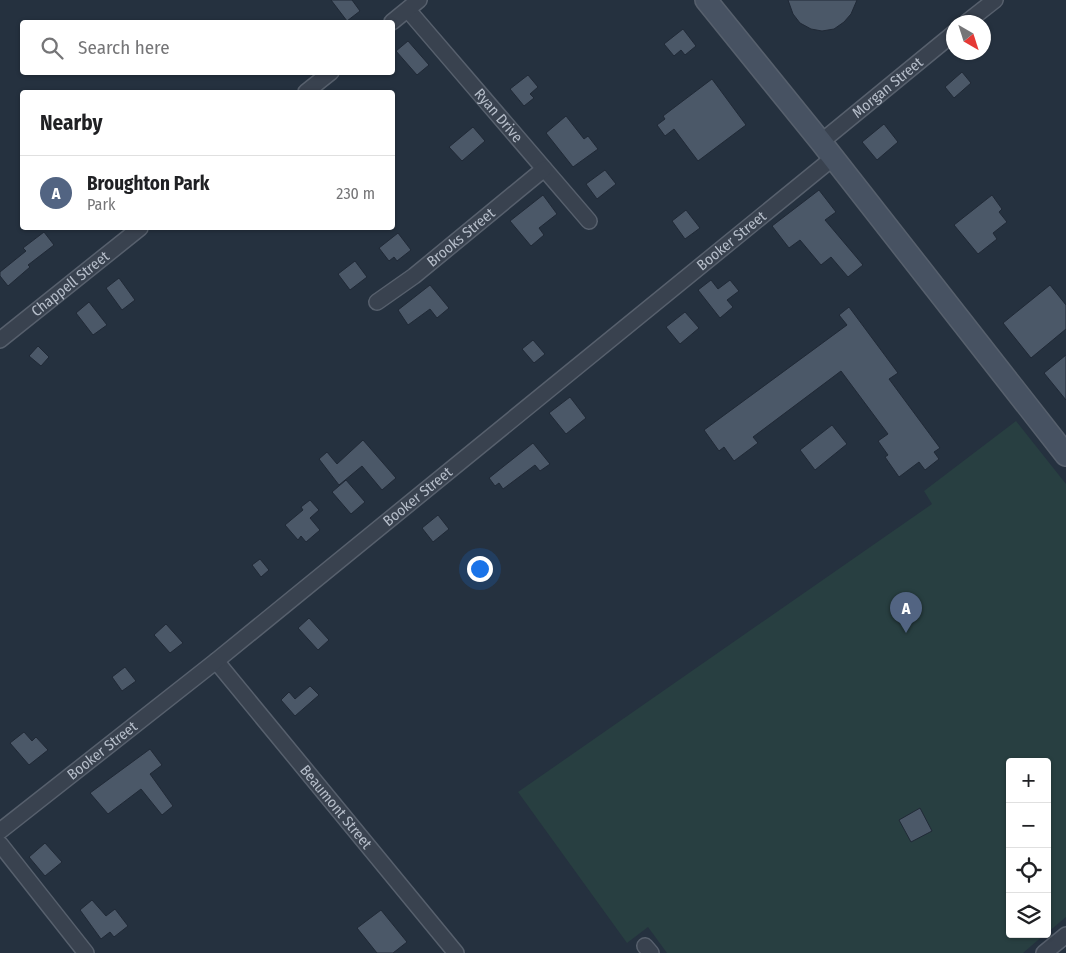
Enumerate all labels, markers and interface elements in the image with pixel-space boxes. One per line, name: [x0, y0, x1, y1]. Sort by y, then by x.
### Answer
north arrow: [946, 15, 991, 60]
search box: [20, 20, 395, 75]
icon: search: [38, 34, 66, 62]
text: Search here: [78, 36, 170, 59]
street label: Morgan Street: [849, 53, 927, 122]
street label: Ryan Drive: [470, 85, 527, 146]
text: Nearby: [40, 110, 102, 136]
text: Broughton Park: [87, 172, 209, 195]
text: A: [52, 184, 60, 203]
text: 230 m: [336, 184, 375, 203]
text: Park: [87, 195, 115, 214]
street label: Brooks Street: [423, 204, 499, 271]
street label: Booker Street: [693, 207, 770, 274]
street label: Chappell Street: [28, 247, 113, 320]
street label: Booker Street: [379, 463, 456, 530]
your location: [467, 556, 493, 582]
pin: A: [890, 592, 922, 633]
street label: Booker Street: [64, 717, 141, 784]
map controls: [1006, 758, 1051, 938]
button: +: [1006, 758, 1051, 803]
street label: Beaumont Street: [296, 761, 376, 853]
button: −: [1006, 803, 1051, 848]
button: locate: [1006, 848, 1051, 893]
button: layers: [1006, 893, 1051, 938]

